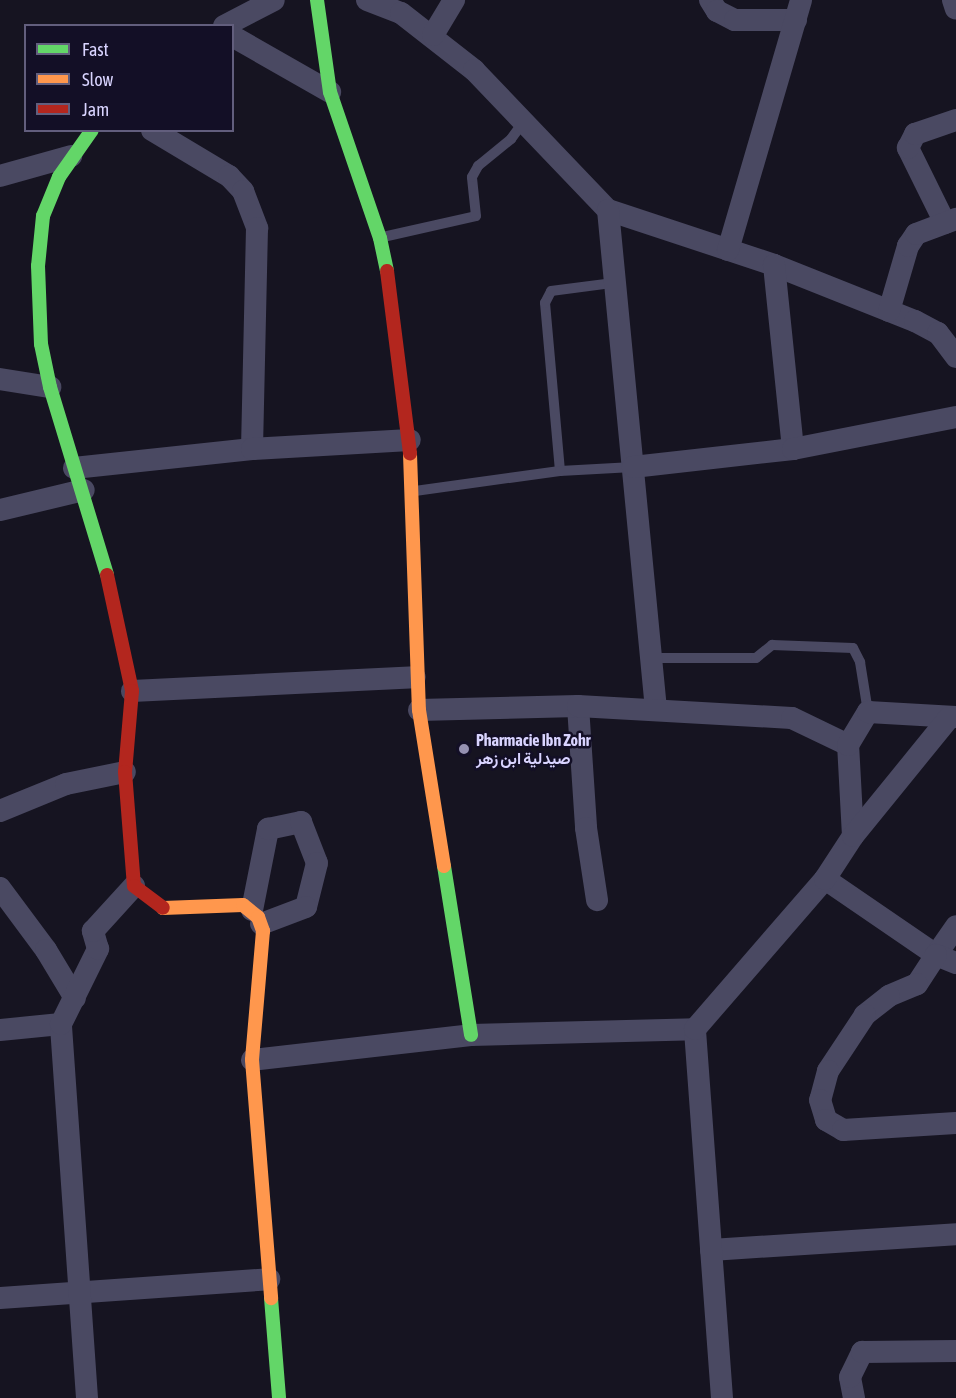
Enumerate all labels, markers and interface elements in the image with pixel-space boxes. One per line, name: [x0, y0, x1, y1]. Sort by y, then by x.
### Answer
legend: [24, 24, 234, 132]
text: Fast: [82, 39, 109, 60]
text: Slow: [82, 69, 113, 90]
text: Jam: [82, 99, 109, 120]
place label: Pharmacie Ibn Zohr صيدلية ابن زهر: [476, 730, 591, 768]
marker: Pharmacie Ibn Zohr صيدلية ابن زهر: [457, 742, 471, 756]

